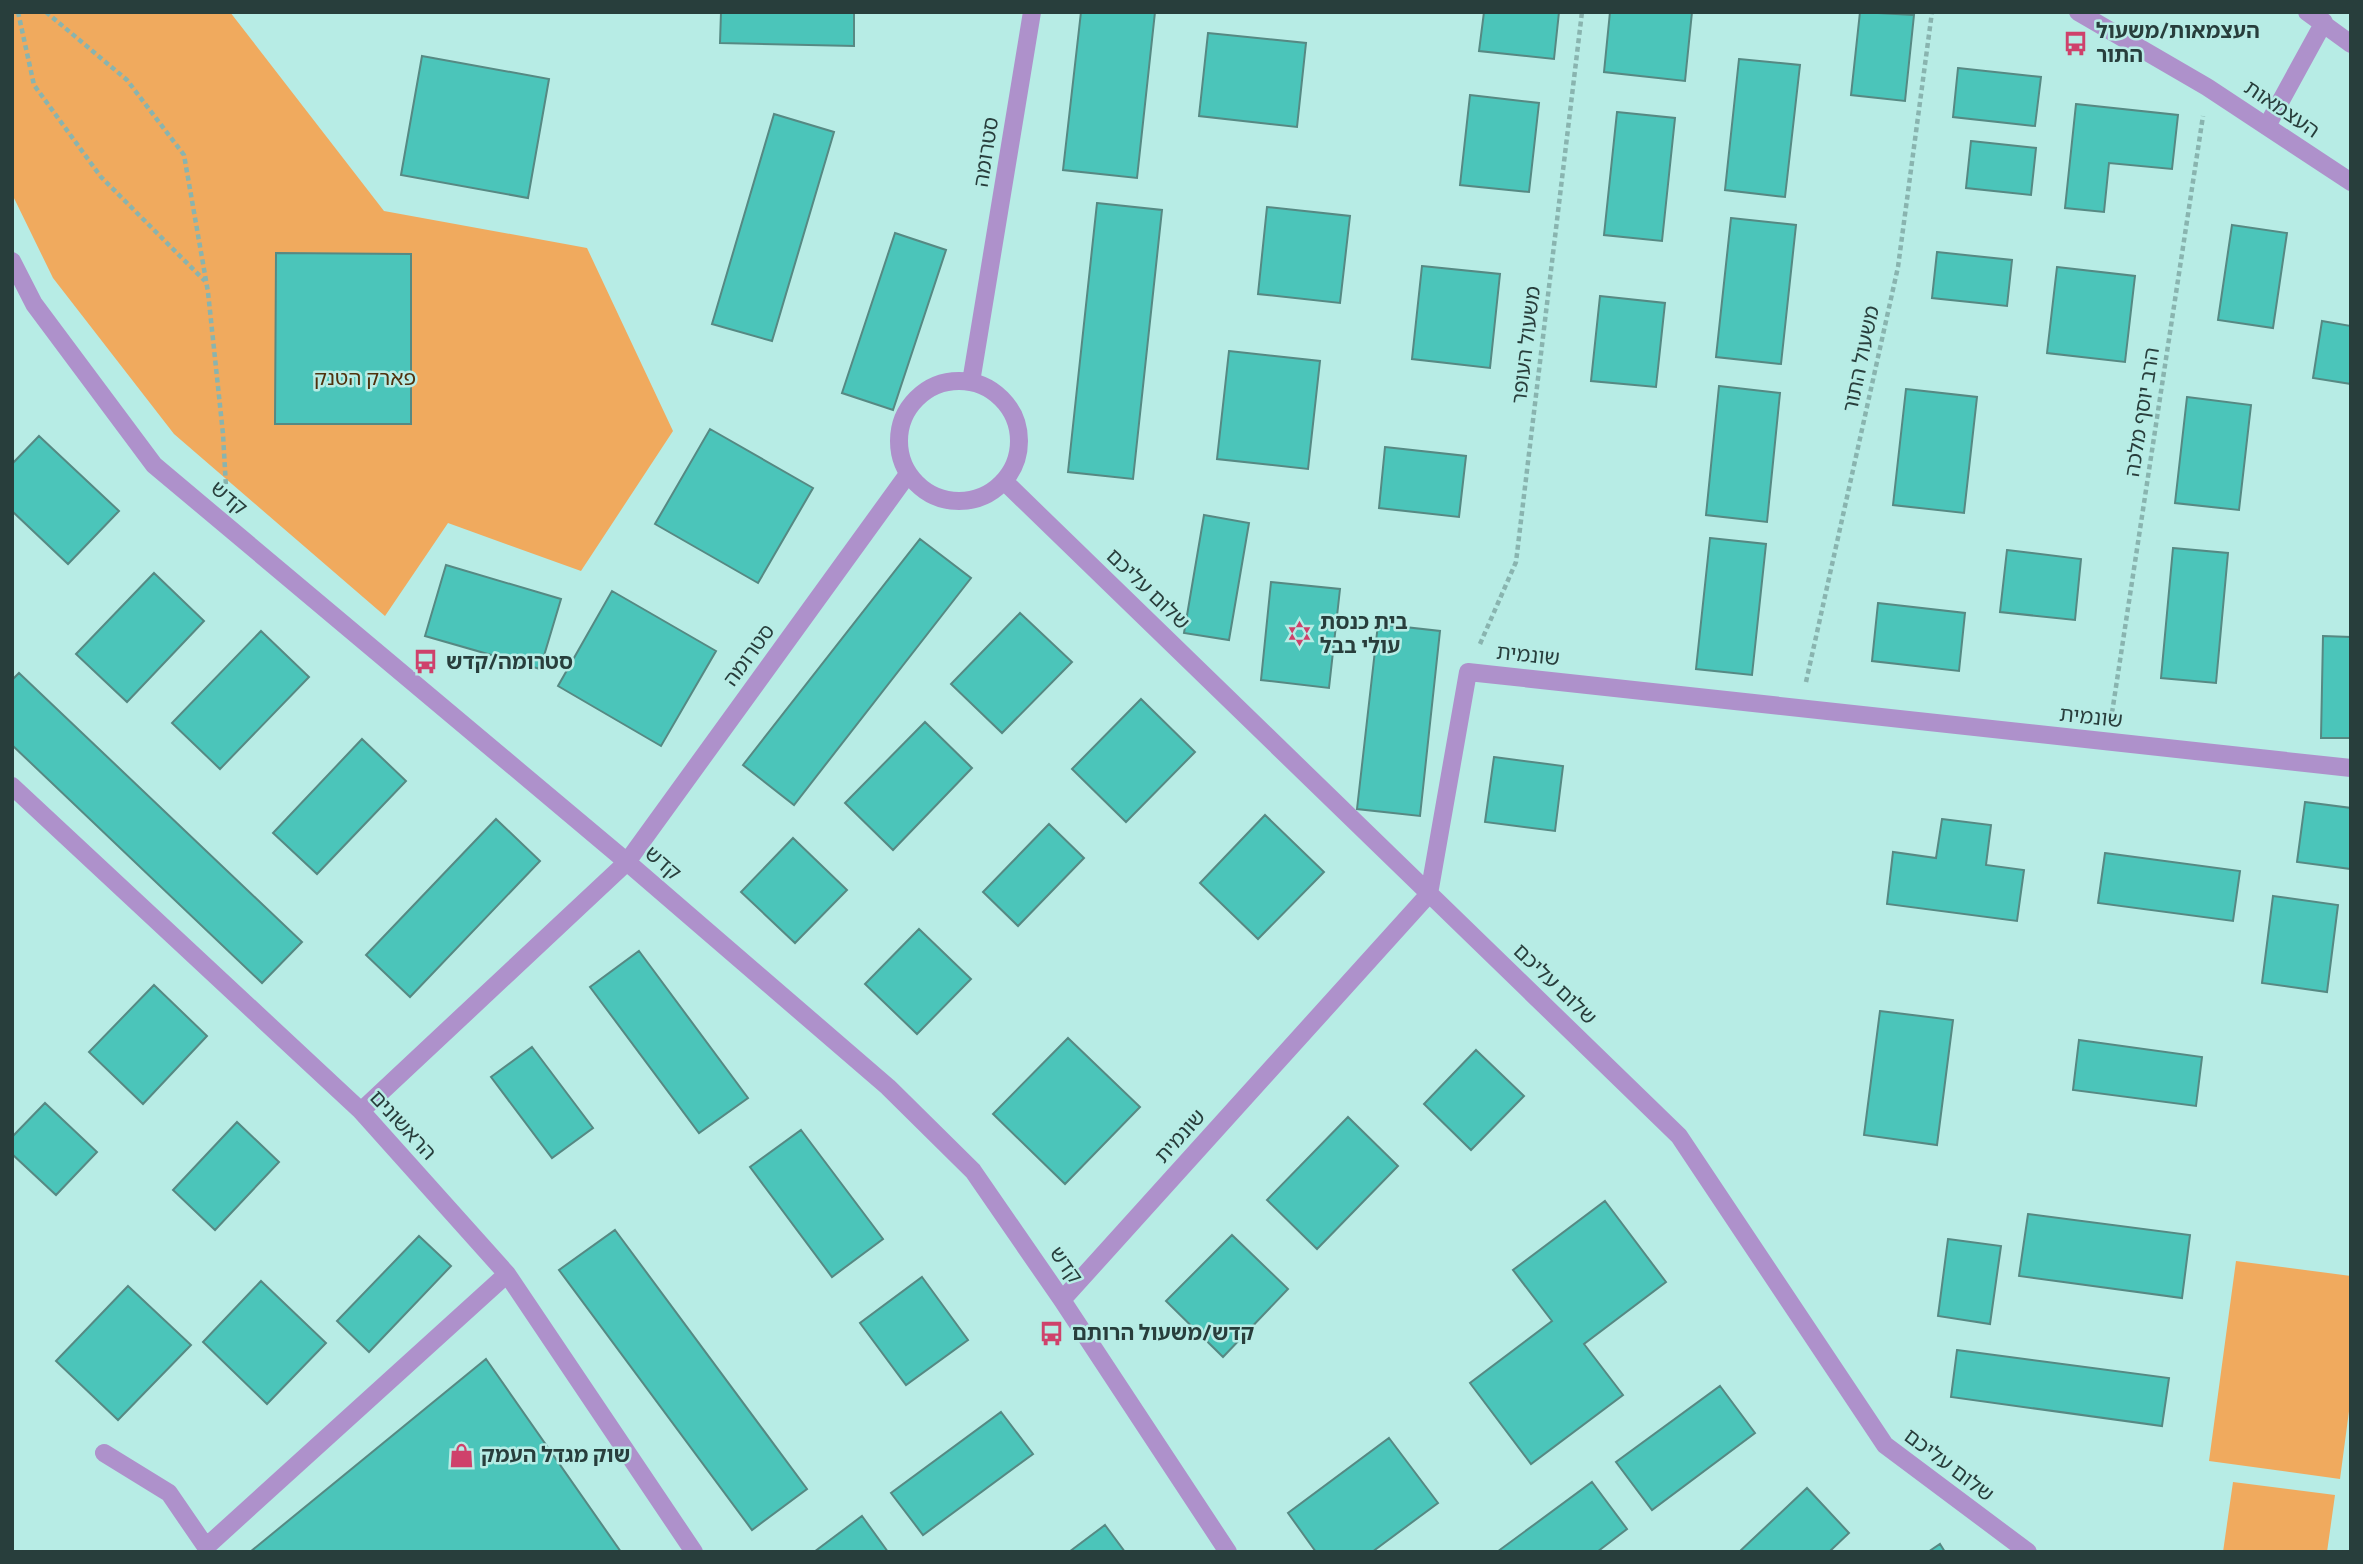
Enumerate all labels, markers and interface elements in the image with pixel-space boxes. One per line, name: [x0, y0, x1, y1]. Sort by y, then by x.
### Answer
place label: העצמאות/משעול התור: [2096, 14, 2260, 70]
bus stop icon: העצמאות/משעול התור: [2062, 29, 2090, 57]
street label: העצמאות: [2238, 71, 2327, 145]
street label: סטרומה: [964, 114, 1006, 189]
street label: משעול העופר: [1502, 284, 1548, 406]
street label: משעול התור: [1833, 302, 1887, 415]
street label: הרב יוסף מלכה: [2115, 345, 2167, 479]
park label: פארק הטנק: [314, 361, 416, 393]
street label: קדש: [204, 472, 255, 522]
street label: שלום עליכם: [1099, 540, 1198, 637]
place label: בית כנסת עולי בבל: [1320, 605, 1408, 661]
street label: סטרומה: [714, 616, 782, 692]
synagogue icon: בית כנסת עולי בבל: [1286, 620, 1314, 648]
street label: שונמית: [1495, 635, 1561, 673]
place label: סטרומה/קדש: [446, 645, 573, 677]
bus stop icon: סטרומה/קדש: [412, 648, 440, 676]
street label: שונמית: [2058, 697, 2124, 735]
street label: קדש: [638, 837, 689, 887]
street label: שלום עליכם: [1506, 935, 1605, 1032]
street label: הראשונים: [363, 1082, 445, 1167]
street label: שונמית: [1146, 1101, 1212, 1170]
street label: קדש: [1042, 1239, 1091, 1290]
place label: קדש/משעול הרותם: [1072, 1316, 1254, 1348]
bus stop icon: קדש/משעול הרותם: [1038, 1319, 1066, 1347]
street label: שלום עליכם: [1898, 1420, 2002, 1509]
place label: שוק מגדל העמק: [481, 1438, 630, 1470]
shop icon: שוק מגדל העמק: [447, 1441, 475, 1469]

